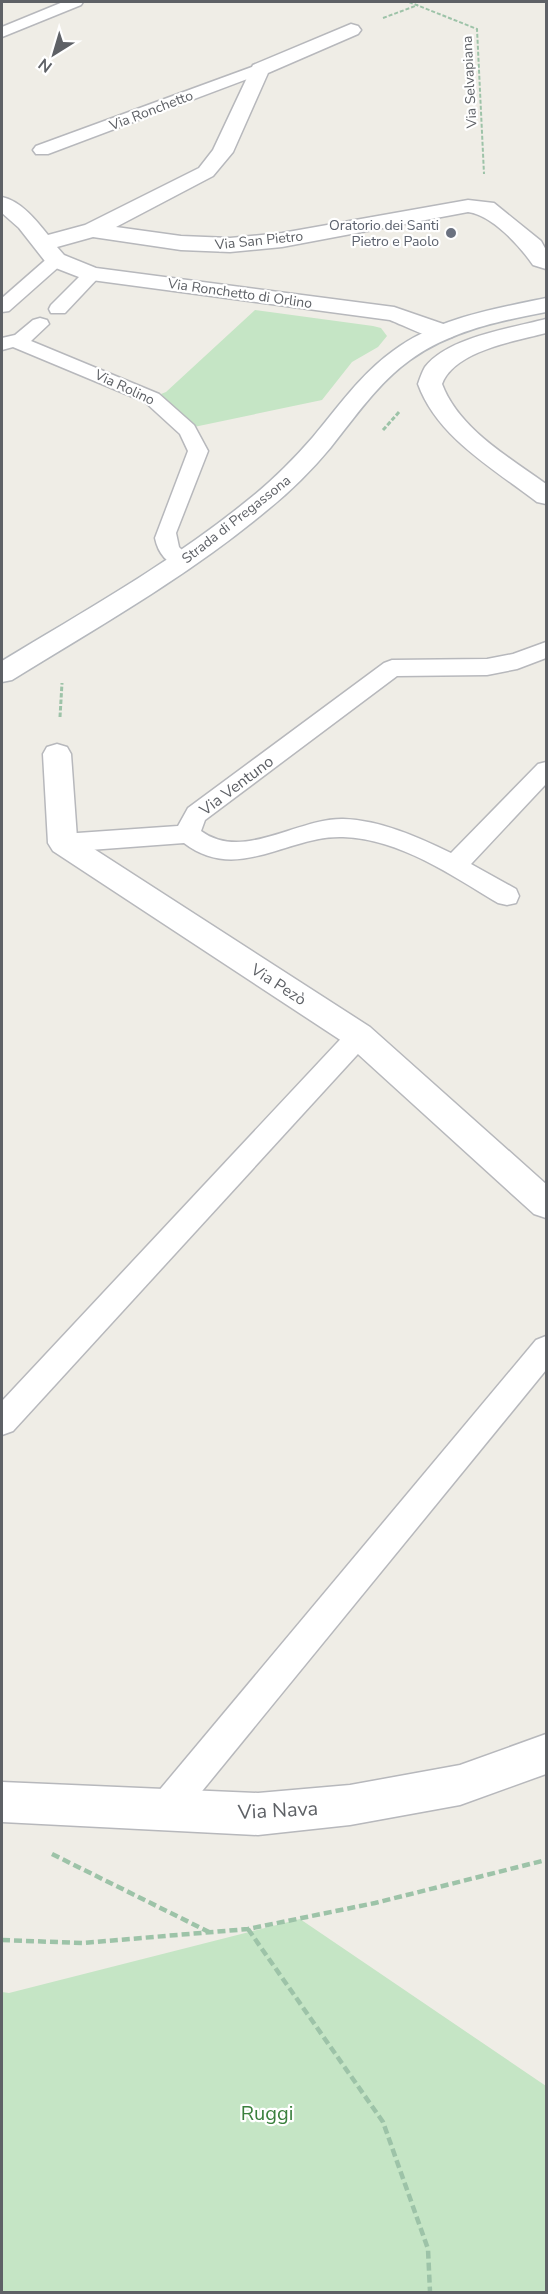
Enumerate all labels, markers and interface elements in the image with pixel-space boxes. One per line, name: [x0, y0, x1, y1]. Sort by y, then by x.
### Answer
north arrow: [24, 24, 84, 84]
street label: Via Selvapiana: [458, 35, 481, 130]
text: N: [34, 53, 57, 78]
street label: Via Ronchetto: [106, 86, 196, 135]
place label: Oratorio dei Santi Pietro e Paolo: [329, 216, 439, 251]
street label: Via San Pietro: [213, 226, 304, 255]
marker: Oratorio dei Santi Pietro e Paolo: [444, 226, 458, 240]
street label: Via Ronchetto di Orlino: [166, 274, 314, 313]
street label: Via Rolino: [91, 365, 158, 410]
street label: Strada di Pregassona: [178, 471, 295, 568]
street label: Via Ventuno: [194, 751, 278, 822]
street label: Via Pezò: [246, 958, 310, 1011]
street label: Via Nava: [236, 1795, 319, 1826]
park label: Ruggi: [241, 2100, 293, 2127]

